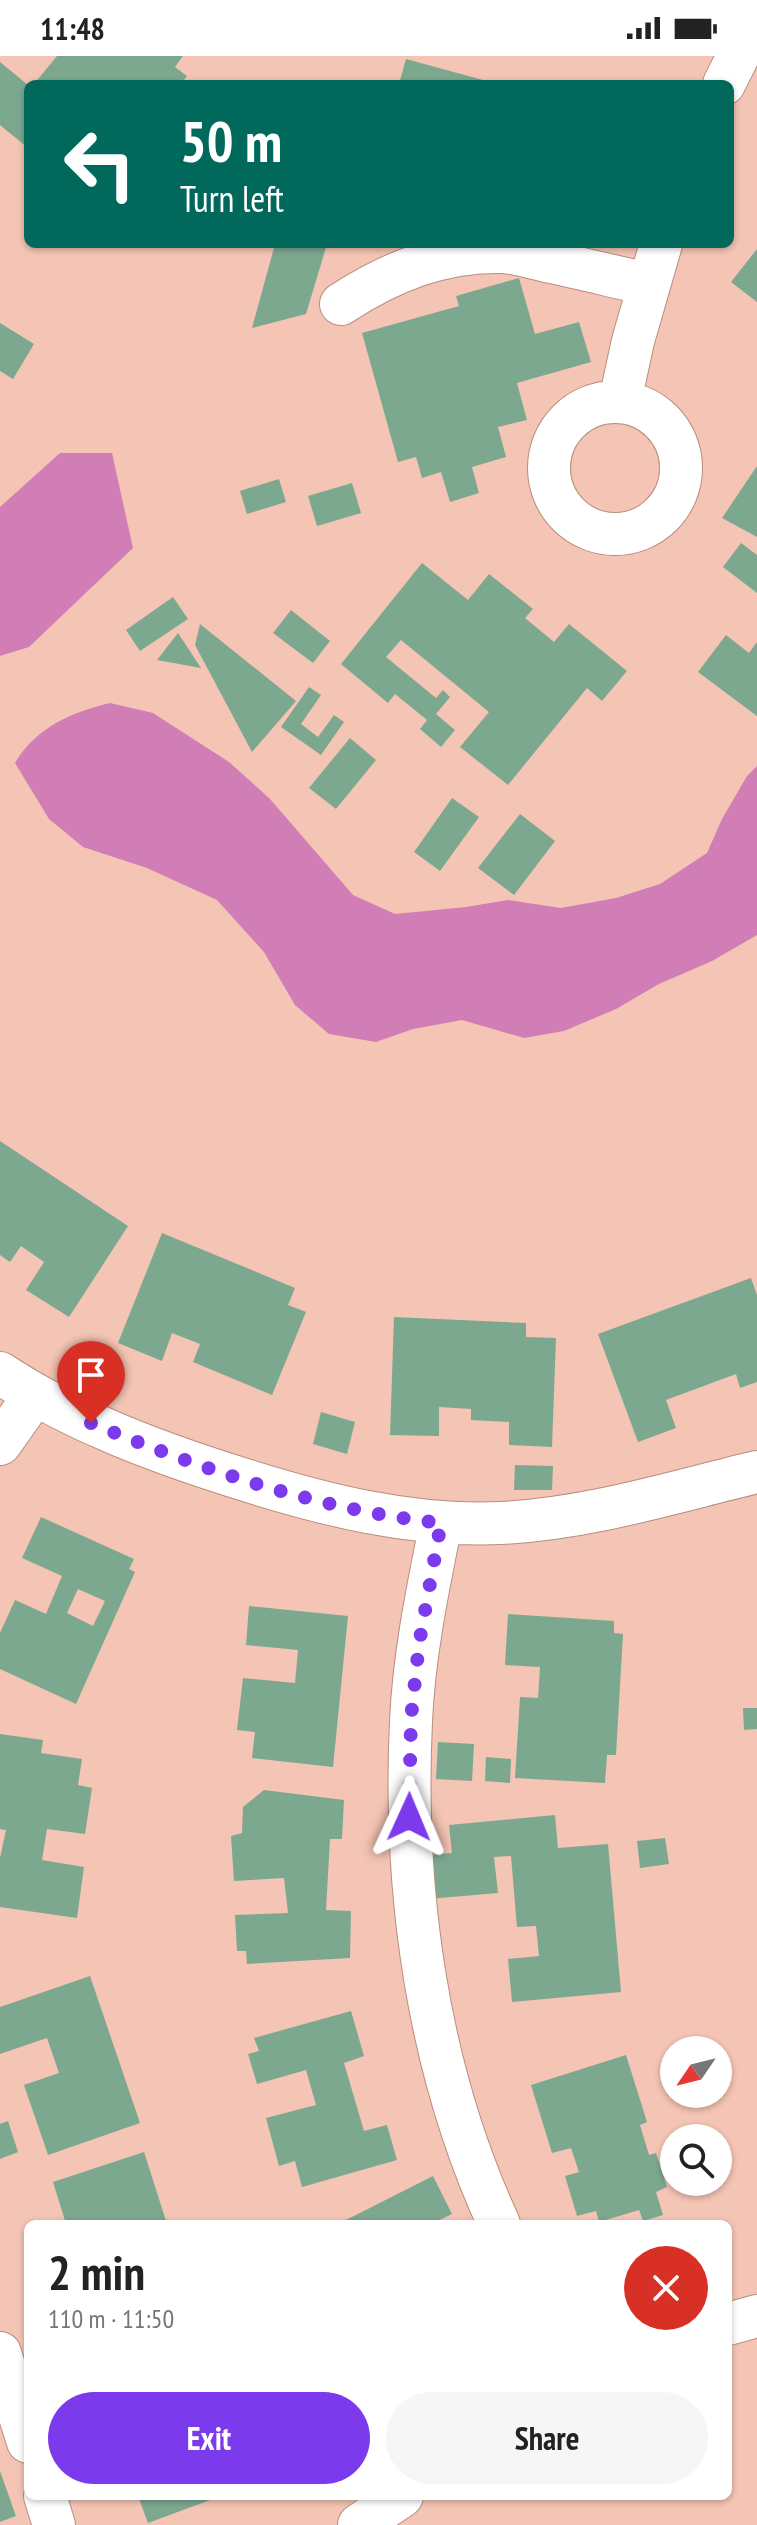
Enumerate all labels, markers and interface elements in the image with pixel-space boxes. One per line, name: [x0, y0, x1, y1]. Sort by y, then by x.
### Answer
text: 11:48: [40, 9, 105, 48]
text: 50 m: [180, 105, 282, 177]
icon: left: [48, 112, 152, 216]
text: Turn left: [180, 175, 284, 222]
pin: [57, 1341, 125, 1423]
icon: arrive: [69, 1353, 113, 1397]
position arrow: [367, 1775, 451, 1859]
north arrow: [660, 2036, 732, 2108]
map controls: [660, 2036, 732, 2196]
button: search: [660, 2124, 732, 2196]
text: 2 min: [48, 2241, 145, 2303]
button: close: [624, 2246, 708, 2330]
text: 110 m · 11:50: [48, 2302, 174, 2335]
button: Exit: [48, 2392, 370, 2484]
button: Share: [386, 2392, 708, 2484]

